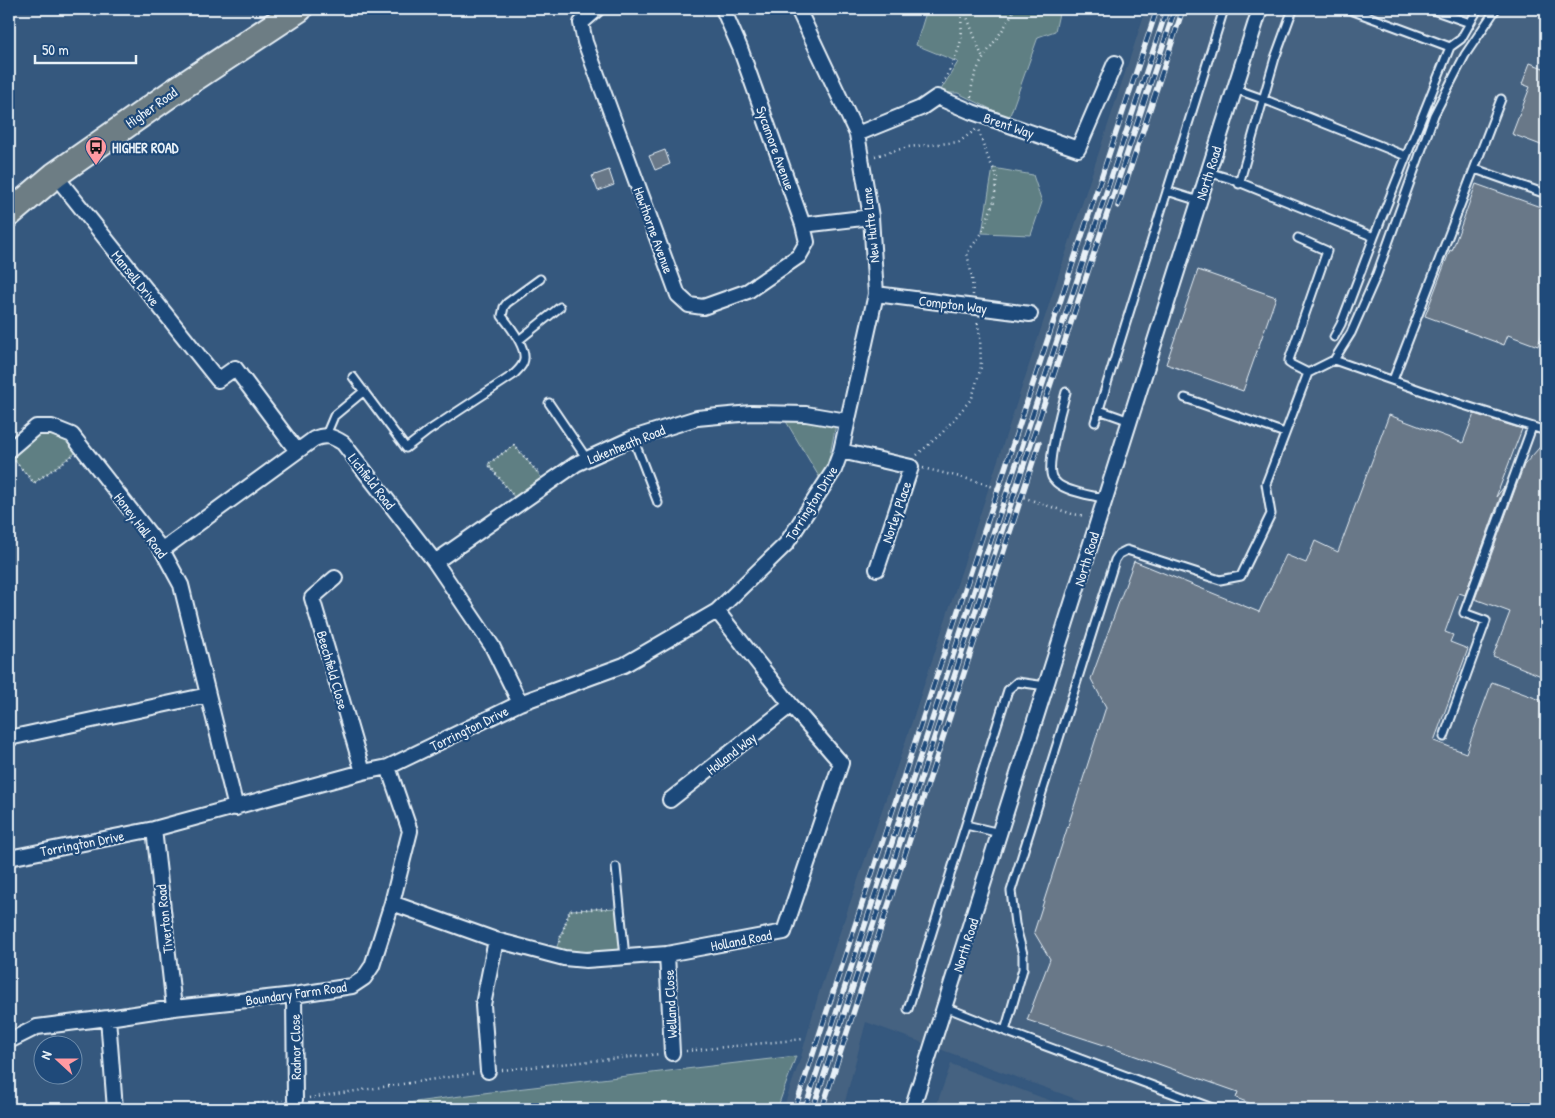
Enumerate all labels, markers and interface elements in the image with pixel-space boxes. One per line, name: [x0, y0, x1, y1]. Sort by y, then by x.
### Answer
scale bar: [35, 32, 136, 64]
text: 50 m: [42, 39, 69, 60]
street label: Higher Road: [121, 82, 182, 133]
street label: Sycamore Avenue: [751, 103, 800, 193]
street label: Brent Way: [981, 107, 1037, 143]
bus stop icon: HIGHER ROAD: [84, 135, 108, 166]
place label: HIGHER ROAD: [112, 138, 179, 157]
street label: North Road: [1190, 143, 1226, 202]
street label: Hawthorne Avenue: [630, 184, 679, 276]
street label: New Hutte Lane: [857, 186, 883, 264]
street label: Mansell Drive: [108, 246, 165, 310]
street label: Compton Way: [918, 290, 988, 319]
street label: Lakenheath Road: [584, 420, 668, 468]
street label: Lichfield Road: [344, 449, 400, 513]
street label: Torrington Drive: [780, 462, 843, 545]
street label: Norley Place: [877, 478, 916, 546]
street label: Honey Hall Road: [109, 488, 172, 563]
street label: North Road: [1069, 529, 1103, 588]
street label: Beechfield Close: [313, 628, 353, 712]
street label: Torrington Drive: [427, 701, 512, 756]
street label: Holland Way: [702, 727, 761, 779]
street label: Torrington Drive: [38, 825, 126, 861]
street label: Tiverton Road: [151, 883, 177, 954]
street label: North Road: [947, 915, 983, 974]
street label: Holland Road: [709, 925, 774, 955]
street label: Welland Close: [659, 969, 681, 1039]
street label: Boundary Farm Road: [244, 976, 348, 1010]
street label: Radnor Close: [285, 1013, 305, 1080]
north arrow: [32, 1036, 82, 1086]
text: N: [35, 1048, 56, 1062]

